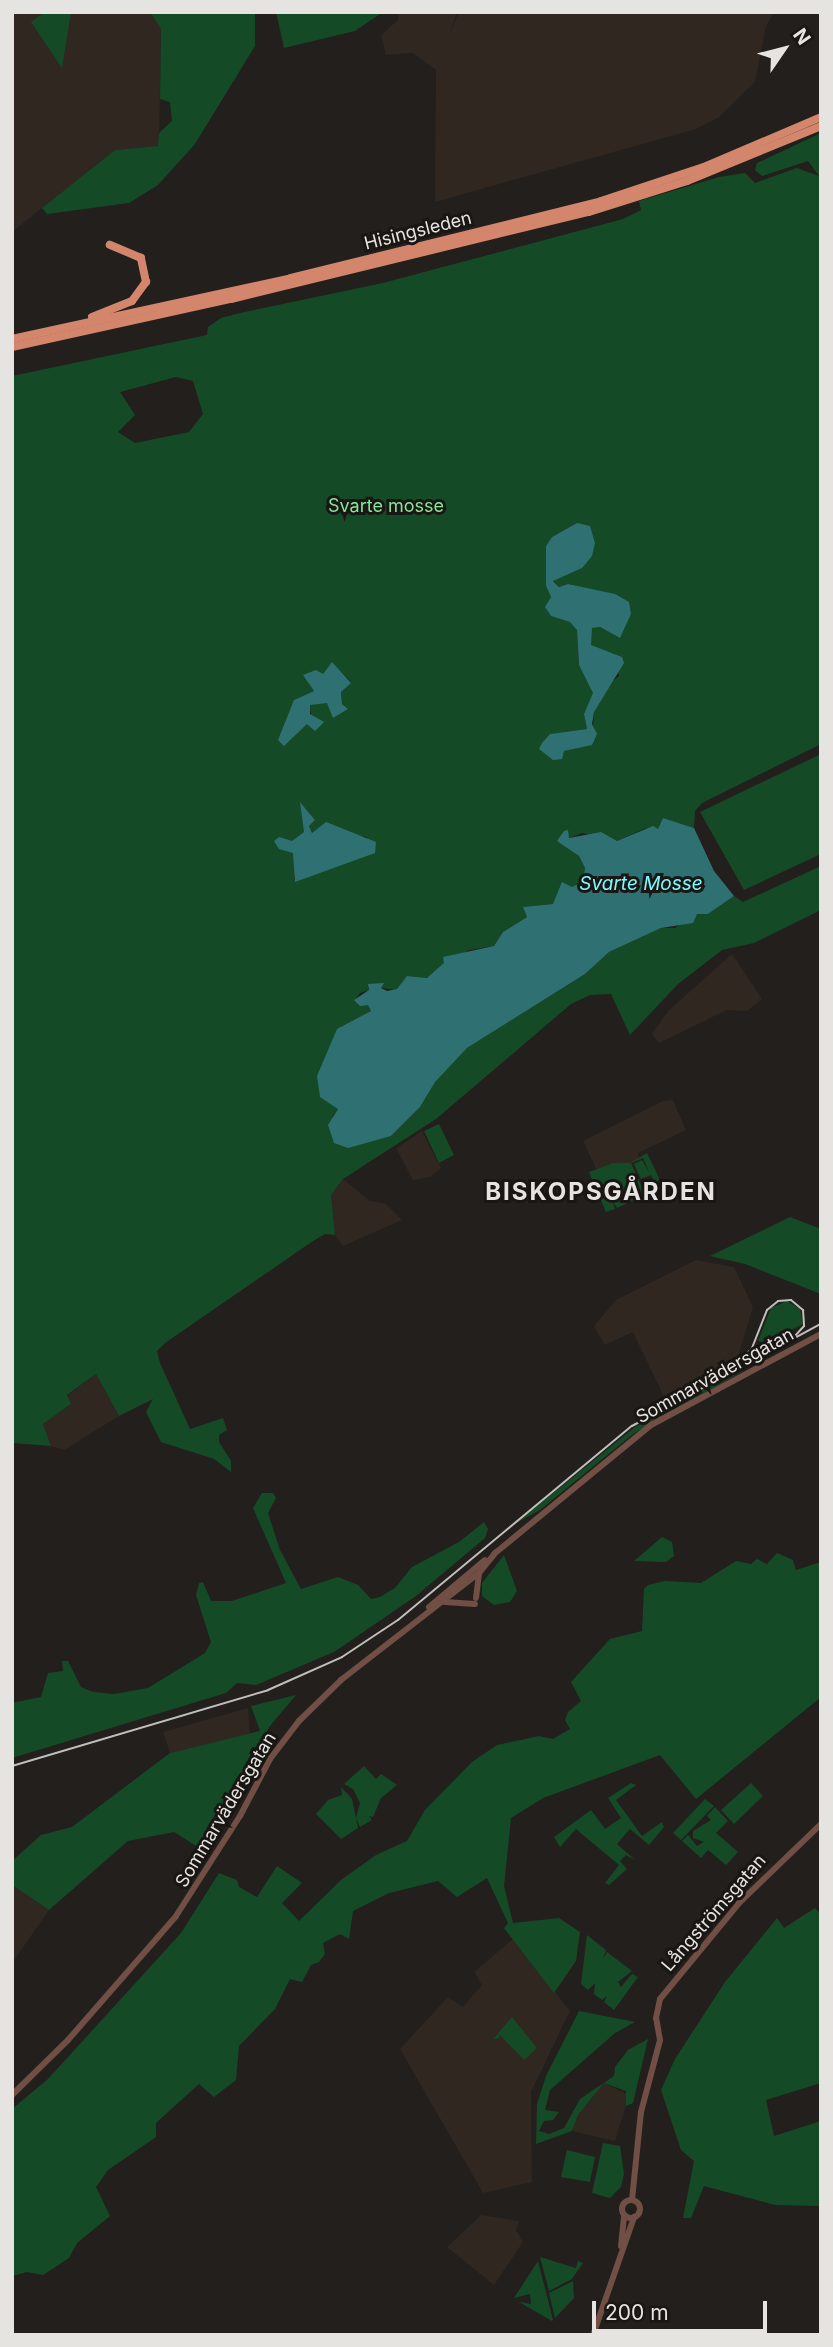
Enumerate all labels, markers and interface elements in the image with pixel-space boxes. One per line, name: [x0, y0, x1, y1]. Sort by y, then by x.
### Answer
north arrow: [749, 14, 819, 84]
text: N: [788, 24, 815, 49]
street label: Hisingsleden: [362, 207, 474, 255]
park label: Svarte mosse: [328, 495, 444, 517]
water label: Svarte Mosse: [579, 873, 703, 895]
district label: BISKOPSGÅRDEN: [487, 1178, 715, 1206]
street label: Sommarvädersgatan: [632, 1324, 798, 1428]
street label: Sommarvädersgatan: [171, 1729, 281, 1891]
street label: Långströmsgatan: [657, 1850, 771, 1976]
scale bar: [595, 2288, 770, 2332]
text: 200 m: [605, 2300, 669, 2325]

